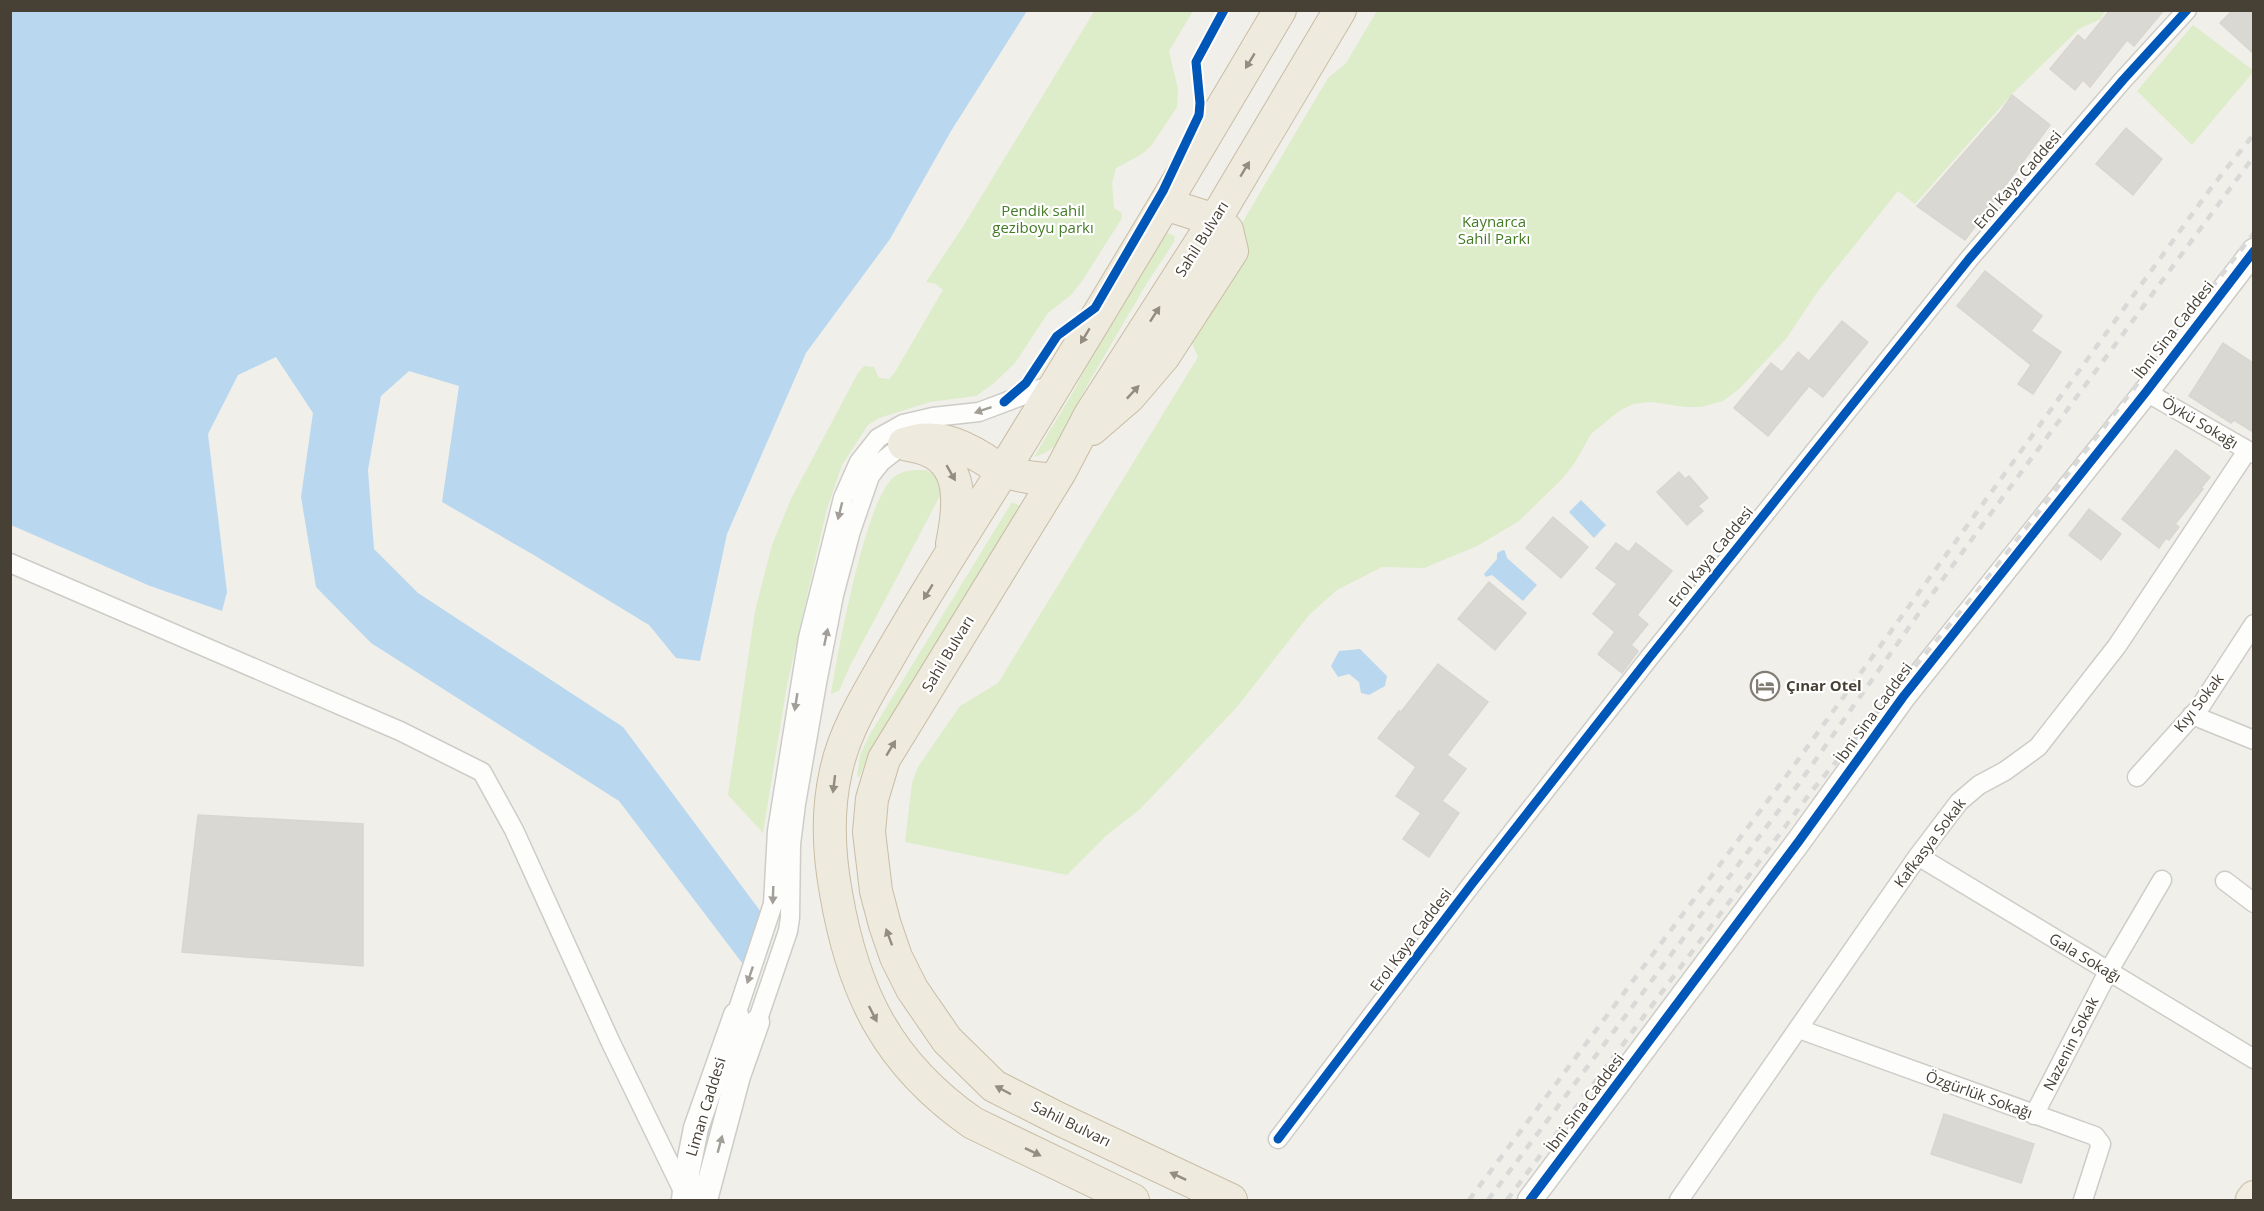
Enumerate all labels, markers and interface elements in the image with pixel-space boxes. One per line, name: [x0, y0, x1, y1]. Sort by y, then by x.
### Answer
one-way arrow: [1245, 53, 1256, 69]
street label: Erol Kaya Caddesi: [1969, 126, 2065, 233]
one-way arrow: [1240, 160, 1250, 177]
street label: Sahil Bulvarı: [1170, 197, 1232, 280]
park label: Pendik sahil geziboyu parkı: [992, 200, 1094, 237]
park label: Kaynarca Sahil Parkı: [1458, 211, 1530, 248]
street label: İbni Sina Caddesi: [2129, 276, 2218, 383]
one-way arrow: [1149, 306, 1160, 322]
one-way arrow: [1080, 328, 1090, 345]
one-way arrow: [1126, 385, 1140, 400]
street label: Öykü Sokağı: [2159, 392, 2242, 453]
one-way arrow: [974, 405, 992, 415]
one-way arrow: [945, 465, 956, 482]
one-way arrow: [834, 502, 844, 521]
street label: Erol Kaya Caddesi: [1663, 502, 1757, 611]
one-way arrow: [923, 584, 934, 600]
street label: Sahil Bulvarı: [917, 612, 978, 695]
one-way arrow: [822, 627, 831, 646]
street label: İbni Sina Caddesi: [1830, 658, 1916, 767]
street label: Kıyı Sokak: [2169, 669, 2228, 736]
hotel icon: Çınar Otel: [1749, 670, 1781, 702]
place label: Çınar Otel: [1786, 675, 1862, 695]
one-way arrow: [792, 692, 801, 711]
one-way arrow: [885, 740, 896, 756]
one-way arrow: [829, 775, 838, 794]
street label: Kafkasya Sokak: [1889, 794, 1969, 891]
street label: Erol Kaya Caddesi: [1365, 884, 1455, 995]
one-way arrow: [768, 885, 777, 904]
one-way arrow: [883, 927, 893, 945]
street label: Gala Sokağı: [2046, 928, 2125, 986]
one-way arrow: [745, 966, 754, 984]
street label: Nazenin Sokak: [2038, 993, 2102, 1094]
one-way arrow: [869, 1006, 878, 1023]
street label: İbni Sina Caddesi: [1540, 1049, 1628, 1156]
street label: Liman Caddesi: [681, 1055, 730, 1159]
street label: Özgürlük Sokağı: [1923, 1065, 2036, 1123]
one-way arrow: [994, 1086, 1012, 1096]
street label: Sahil Bulvarı: [1029, 1095, 1114, 1151]
one-way arrow: [716, 1135, 725, 1153]
one-way arrow: [1025, 1148, 1042, 1157]
one-way arrow: [1170, 1171, 1187, 1180]

